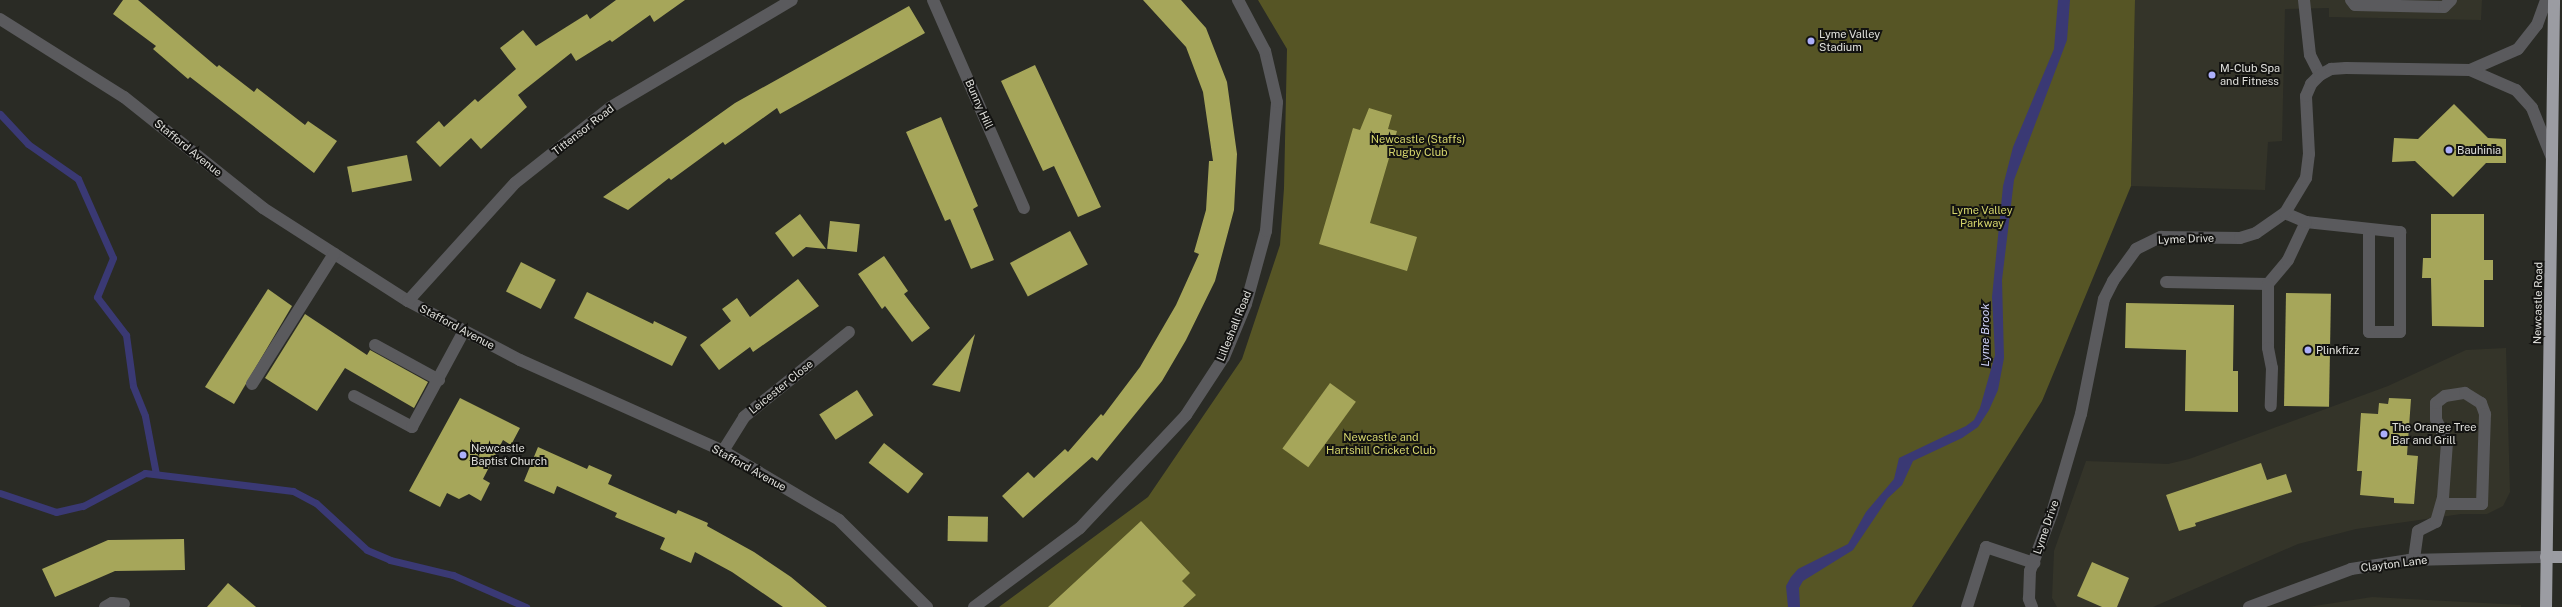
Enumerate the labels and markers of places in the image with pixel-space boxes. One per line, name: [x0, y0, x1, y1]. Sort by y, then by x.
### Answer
place label: Lyme Valley Stadium: [1819, 28, 1880, 54]
marker: Lyme Valley Stadium: [1806, 36, 1816, 46]
place label: M-Club Spa and Fitness: [2220, 62, 2280, 88]
marker: M-Club Spa and Fitness: [2207, 70, 2217, 80]
place label: Bauhinia: [2457, 143, 2501, 157]
marker: Bauhinia: [2444, 145, 2454, 155]
place label: Plinkfizz: [2316, 343, 2359, 357]
marker: Plinkfizz: [2303, 345, 2313, 355]
place label: The Orange Tree Bar and Grill: [2392, 421, 2477, 447]
marker: The Orange Tree Bar and Grill: [2379, 429, 2389, 439]
place label: Newcastle Baptist Church: [471, 442, 547, 468]
marker: Newcastle Baptist Church: [458, 450, 468, 460]

